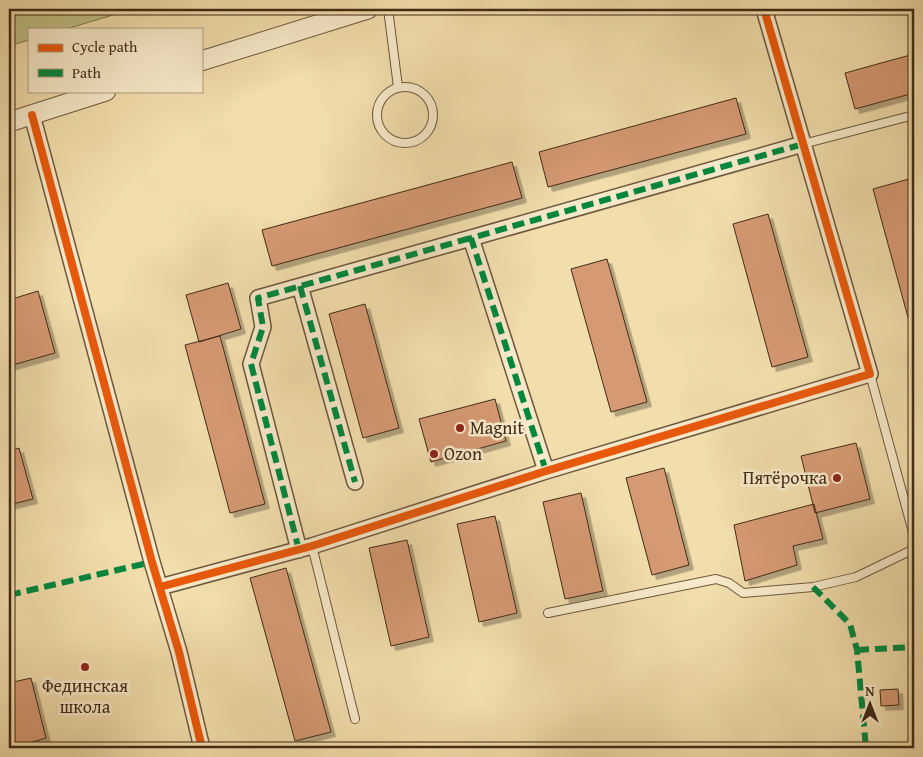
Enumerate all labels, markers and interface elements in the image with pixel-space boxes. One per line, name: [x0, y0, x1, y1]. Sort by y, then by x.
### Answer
legend: [28, 28, 202, 92]
text: Cycle path: [72, 36, 138, 57]
text: Path: [72, 62, 101, 83]
place label: Magnit: [470, 414, 524, 441]
marker: Magnit: [454, 422, 466, 434]
place label: Ozon: [444, 440, 482, 467]
marker: Ozon: [428, 448, 440, 460]
place label: Пятёрочка: [743, 464, 827, 491]
marker: Пятёрочка: [831, 472, 843, 484]
marker: Фединская школа: [79, 661, 91, 673]
place label: Фединская школа: [42, 672, 128, 720]
north arrow: [846, 680, 896, 730]
text: N: [865, 681, 875, 701]

